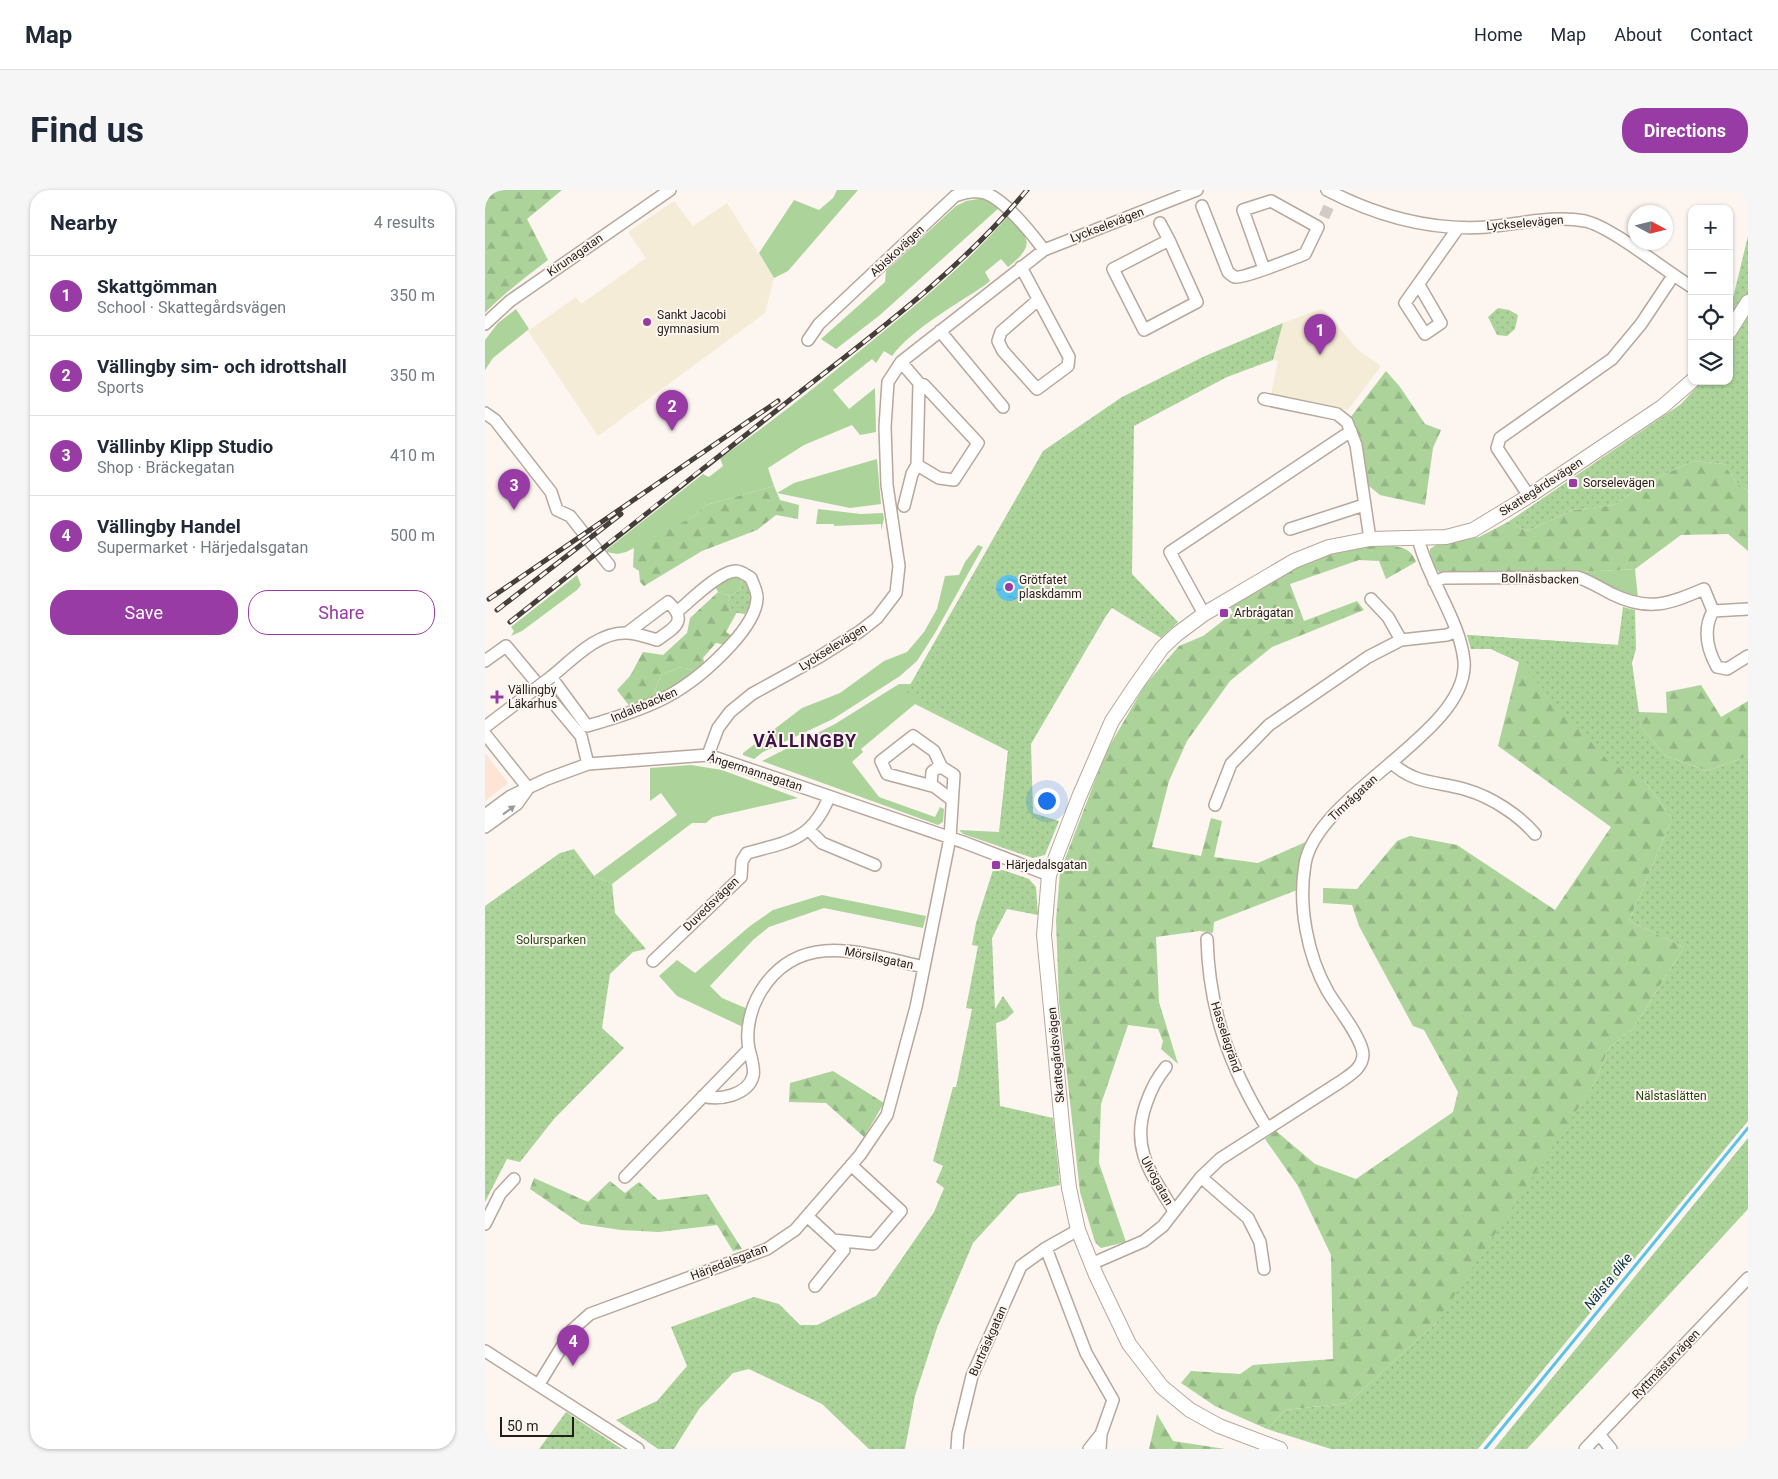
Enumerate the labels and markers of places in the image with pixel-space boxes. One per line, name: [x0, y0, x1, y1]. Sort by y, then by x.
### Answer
place label: Sankt Jacobi gymnasium: [657, 308, 726, 336]
pin: 1: [1304, 314, 1336, 355]
marker: Sankt Jacobi gymnasium: [641, 316, 653, 328]
pin: 2: [656, 390, 688, 431]
pin: 3: [498, 469, 530, 510]
place label: Sorselevägen: [1583, 476, 1655, 490]
marker: Sorselevägen: [1567, 477, 1579, 489]
place label: Grötfatet plaskdamm: [1019, 573, 1082, 601]
marker: Grötfatet plaskdamm: [1003, 581, 1015, 593]
place label: Arbrågatan: [1234, 606, 1293, 620]
marker: Arbrågatan: [1218, 607, 1230, 619]
place label: Vällingby Läkarhus: [508, 683, 557, 711]
marker: Vällingby Läkarhus: [490, 690, 504, 704]
place label: Härjedalsgatan: [1006, 858, 1087, 872]
marker: Härjedalsgatan: [990, 859, 1002, 871]
pin: 4: [557, 1325, 589, 1366]

